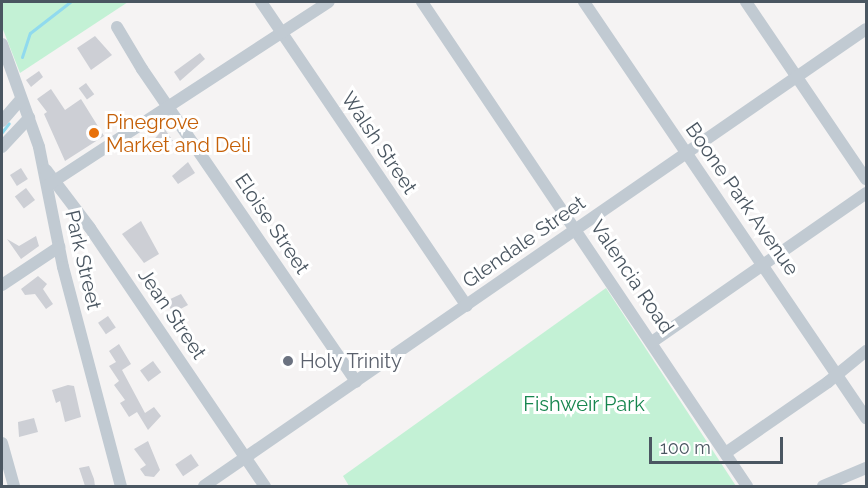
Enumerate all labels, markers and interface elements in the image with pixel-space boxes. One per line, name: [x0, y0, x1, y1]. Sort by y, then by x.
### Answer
street label: Walsh Street: [336, 87, 422, 199]
place label: Pinegrove Market and Deli: [106, 110, 251, 157]
street label: Boone Park Avenue: [680, 118, 804, 280]
marker: Pinegrove Market and Deli: [87, 126, 101, 140]
street label: Eloise Street: [230, 169, 314, 279]
street label: Glendale Street: [458, 191, 590, 293]
street label: Park Street: [60, 208, 106, 312]
street label: Valencia Road: [585, 216, 679, 338]
street label: Jean Street: [133, 264, 211, 364]
place label: Holy Trinity: [300, 349, 403, 373]
marker: Holy Trinity: [281, 354, 295, 368]
park label: Fishweir Park: [523, 392, 645, 416]
scale bar: [652, 425, 786, 463]
text: 100 m: [660, 437, 711, 458]

